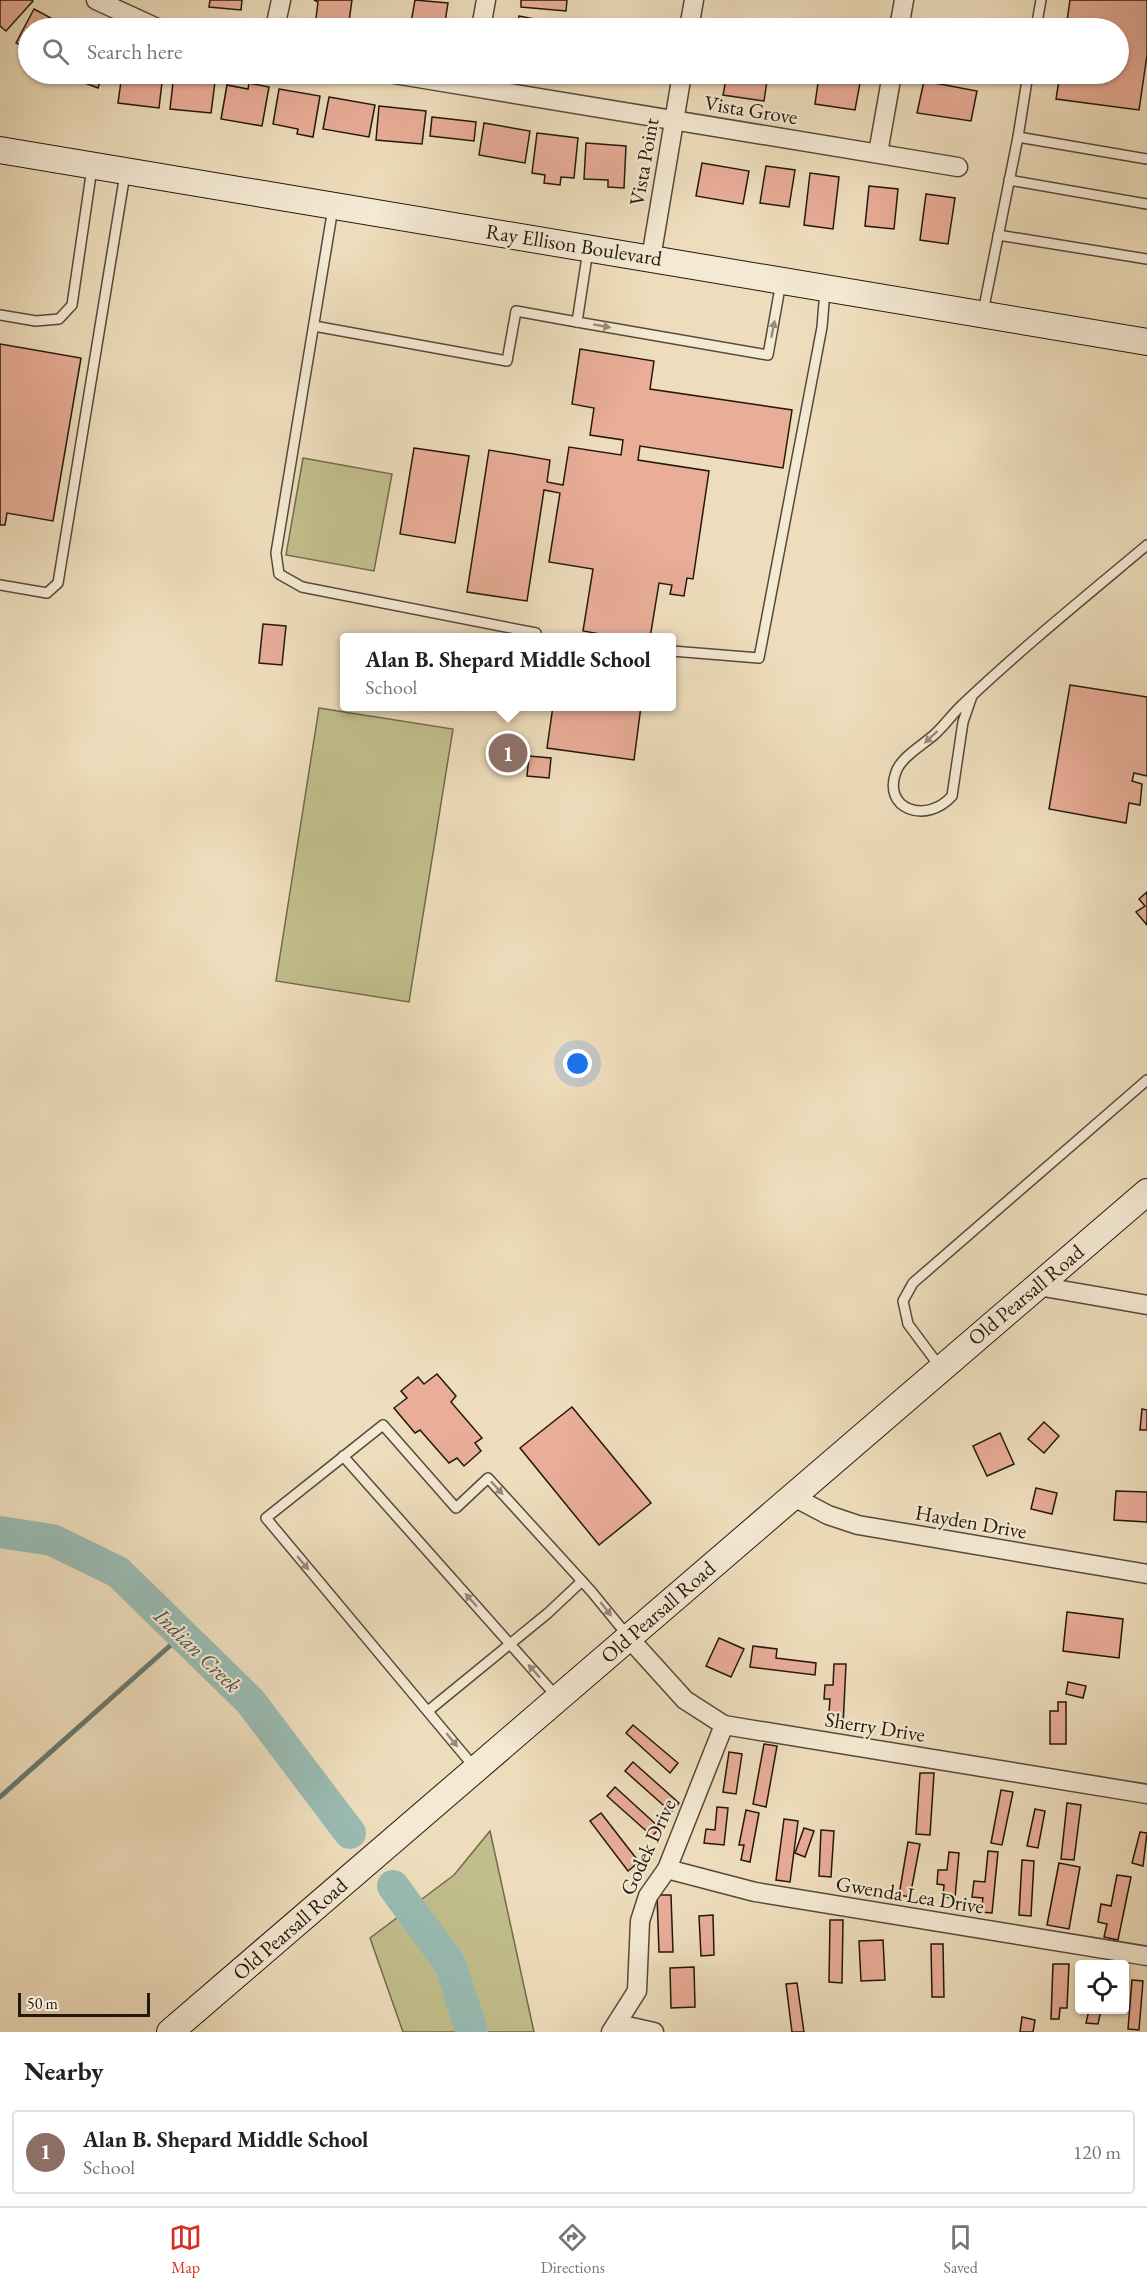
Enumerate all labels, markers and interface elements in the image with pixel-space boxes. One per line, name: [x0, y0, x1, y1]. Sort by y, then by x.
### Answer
search box: [18, 18, 1129, 84]
icon: search: [39, 35, 72, 68]
text: Search here: [87, 37, 182, 66]
street label: Vista Grove: [703, 89, 800, 130]
street label: Vista Point: [623, 116, 665, 208]
street label: Ray Ellison Boulevard: [484, 217, 664, 272]
one-way arrow: [769, 319, 778, 338]
one-way arrow: [593, 322, 612, 331]
popup: [340, 633, 676, 711]
text: Alan B. Shepard Middle School: [365, 645, 651, 674]
text: School: [365, 674, 417, 700]
pin: 1: [488, 730, 528, 776]
one-way arrow: [924, 730, 938, 744]
your location: [563, 1049, 592, 1078]
street label: Old Pearsall Road: [962, 1238, 1090, 1351]
one-way arrow: [490, 1480, 503, 1495]
street label: Hayden Drive: [913, 1498, 1029, 1545]
street label: Old Pearsall Road: [595, 1554, 721, 1669]
one-way arrow: [297, 1555, 310, 1571]
one-way arrow: [465, 1593, 478, 1608]
water label: Indian Creek: [147, 1601, 247, 1699]
one-way arrow: [599, 1601, 612, 1617]
one-way arrow: [528, 1664, 541, 1679]
street label: Sherry Drive: [823, 1705, 927, 1748]
one-way arrow: [445, 1732, 458, 1747]
street label: Godek Drive: [613, 1794, 682, 1899]
street label: Gwenda Lea Drive: [834, 1869, 986, 1920]
street label: Old Pearsall Road: [227, 1871, 353, 1986]
map controls: [1075, 1960, 1129, 2014]
button: locate: [1075, 1960, 1129, 2014]
scale bar: [18, 1990, 150, 2018]
text: 50 m: [27, 1993, 58, 2014]
text: Nearby: [24, 2054, 104, 2088]
text: Alan B. Shepard Middle School: [83, 2125, 368, 2154]
text: 1: [40, 2139, 51, 2165]
text: 120 m: [1073, 2139, 1121, 2165]
text: School: [83, 2154, 135, 2180]
tab: Map: [169, 2221, 202, 2278]
tab: Directions: [541, 2221, 605, 2278]
tab: Saved: [943, 2221, 978, 2278]

